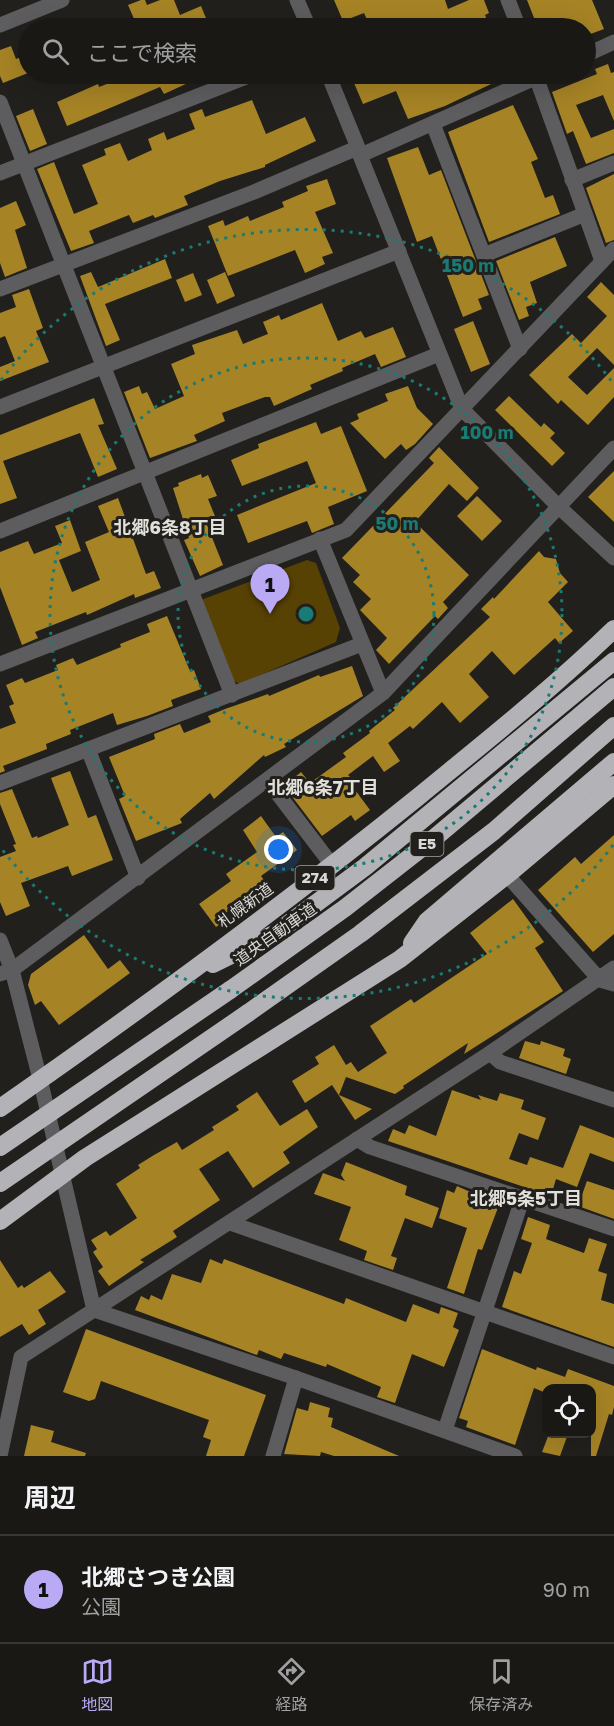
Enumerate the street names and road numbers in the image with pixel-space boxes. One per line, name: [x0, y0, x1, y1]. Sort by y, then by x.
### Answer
road number: E5: [410, 832, 444, 856]
road number: 274: [296, 866, 334, 890]
street label: 札幌新道: [213, 878, 277, 932]
street label: 道央自動車道: [230, 898, 320, 970]

